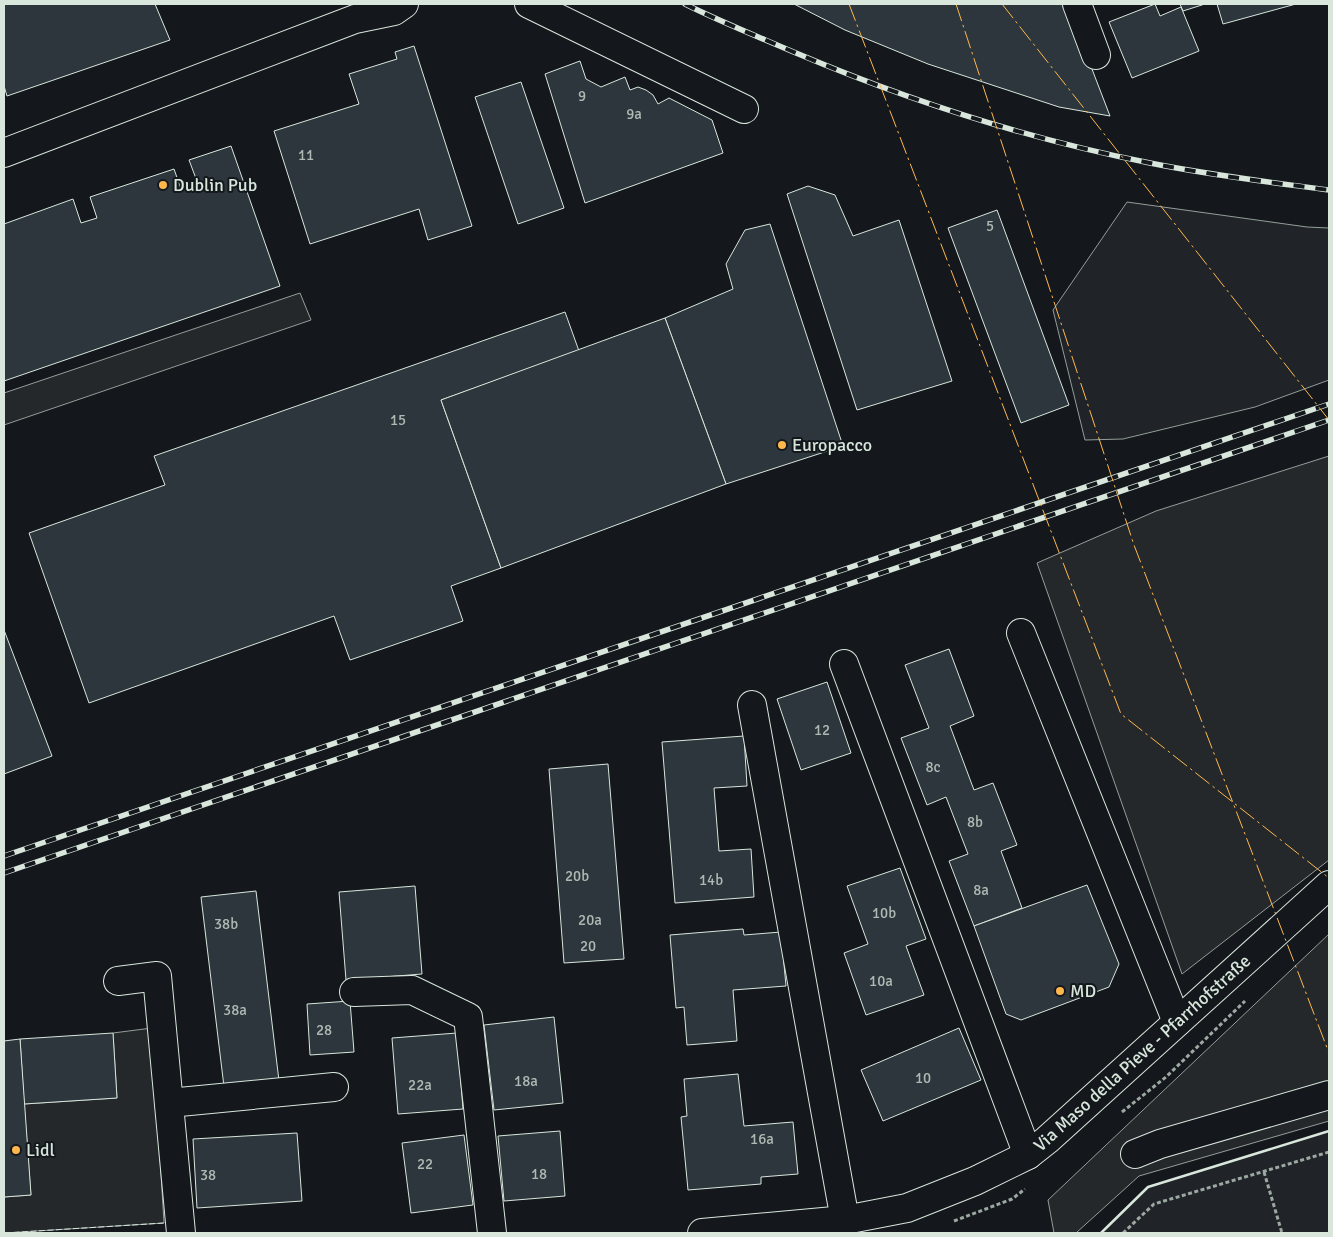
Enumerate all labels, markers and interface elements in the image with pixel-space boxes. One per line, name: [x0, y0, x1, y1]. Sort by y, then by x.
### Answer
house number: 9: [578, 87, 586, 105]
house number: 9a: [626, 105, 642, 123]
house number: 11: [298, 146, 314, 164]
place label: Dublin Pub: [173, 174, 257, 196]
marker: Dublin Pub: [157, 179, 169, 191]
house number: 5: [986, 217, 994, 235]
house number: 15: [390, 411, 406, 429]
place label: Europacco: [792, 434, 872, 456]
marker: Europacco: [776, 439, 788, 451]
house number: 12: [814, 721, 830, 739]
house number: 8c: [925, 758, 941, 776]
house number: 8b: [967, 813, 983, 831]
house number: 20b: [565, 867, 589, 885]
house number: 14b: [699, 871, 723, 889]
house number: 8a: [973, 881, 989, 899]
house number: 10b: [872, 904, 896, 922]
house number: 20a: [578, 911, 602, 929]
house number: 38b: [214, 915, 238, 933]
house number: 20: [580, 937, 596, 955]
street label: Via Maso della Pieve - Pfarrhofstraße: [1029, 950, 1255, 1156]
house number: 10a: [869, 972, 893, 990]
place label: MD: [1070, 980, 1096, 1002]
marker: MD: [1054, 985, 1066, 997]
house number: 38a: [223, 1001, 247, 1019]
house number: 28: [316, 1021, 332, 1039]
house number: 10: [915, 1069, 931, 1087]
house number: 18a: [514, 1072, 538, 1090]
house number: 22a: [408, 1076, 432, 1094]
house number: 16a: [750, 1130, 774, 1148]
place label: Lidl: [26, 1139, 55, 1161]
marker: Lidl: [10, 1144, 22, 1156]
house number: 22: [417, 1155, 433, 1173]
house number: 18: [531, 1165, 547, 1183]
house number: 38: [200, 1166, 216, 1184]

